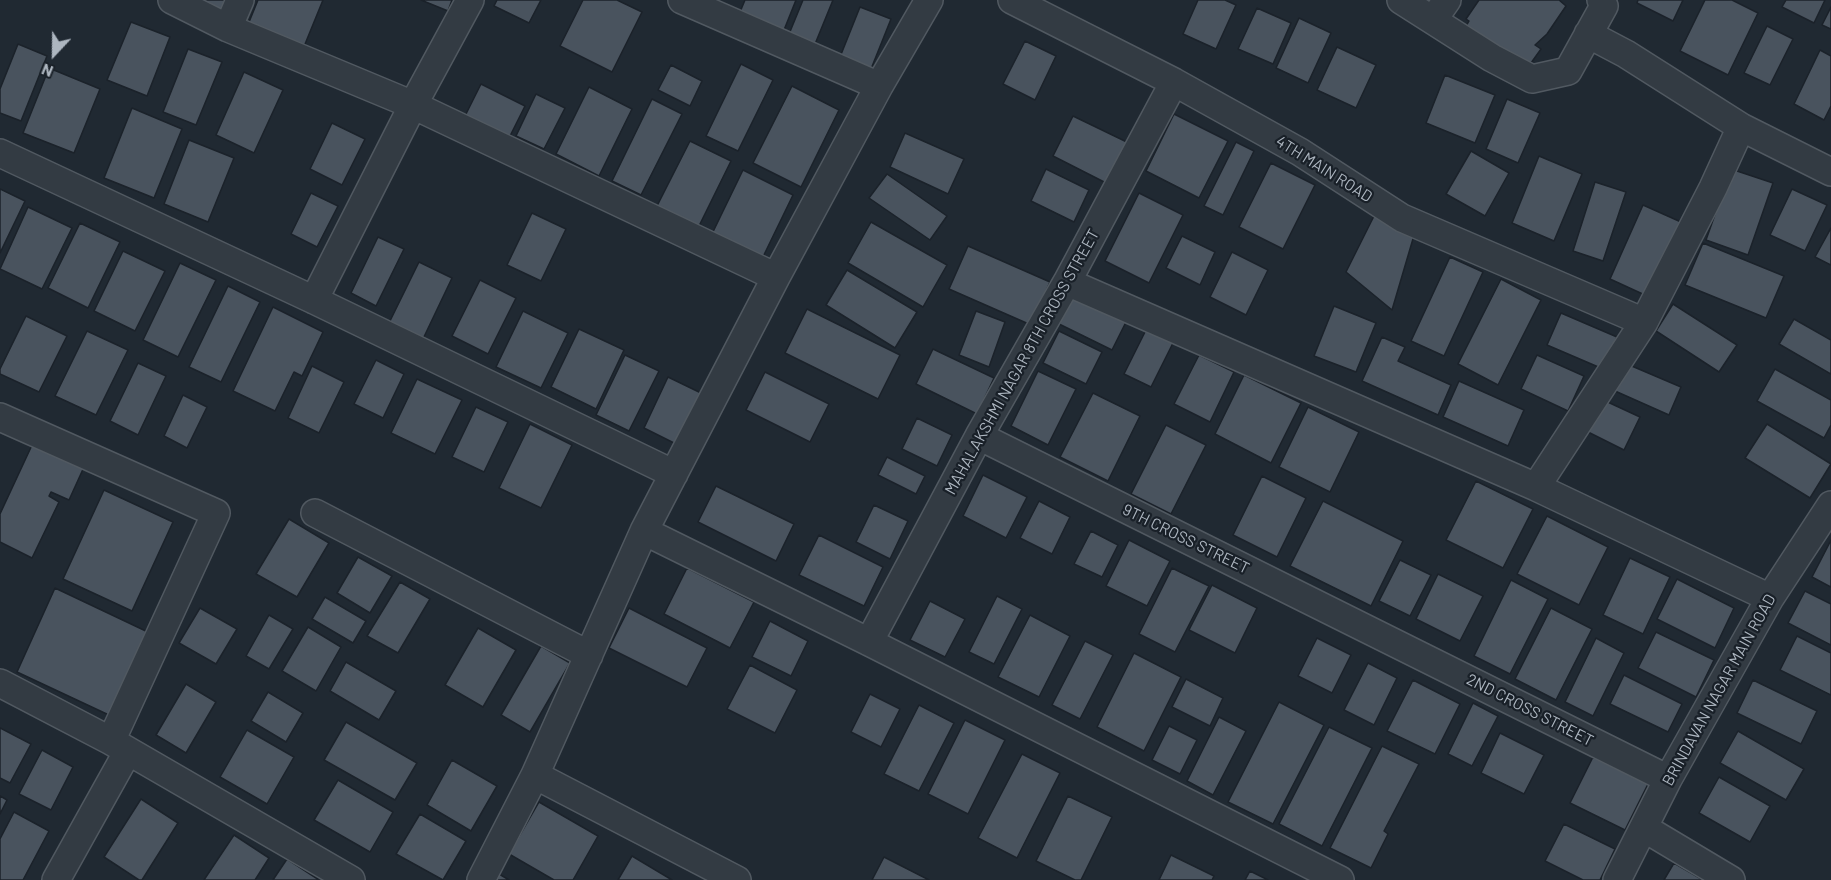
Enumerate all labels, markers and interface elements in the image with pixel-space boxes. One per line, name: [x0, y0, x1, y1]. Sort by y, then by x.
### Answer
north arrow: [24, 24, 84, 84]
text: N: [39, 60, 56, 82]
street label: 4TH MAIN ROAD: [1272, 132, 1376, 206]
street label: MAHALAKSHMI NAGAR 8TH CROSS STREET: [941, 226, 1103, 498]
street label: 9TH CROSS STREET: [1119, 500, 1253, 578]
street label: BRINDAVAN NAGAR MAIN ROAD: [1658, 591, 1780, 789]
street label: 2ND CROSS STREET: [1463, 670, 1597, 750]

